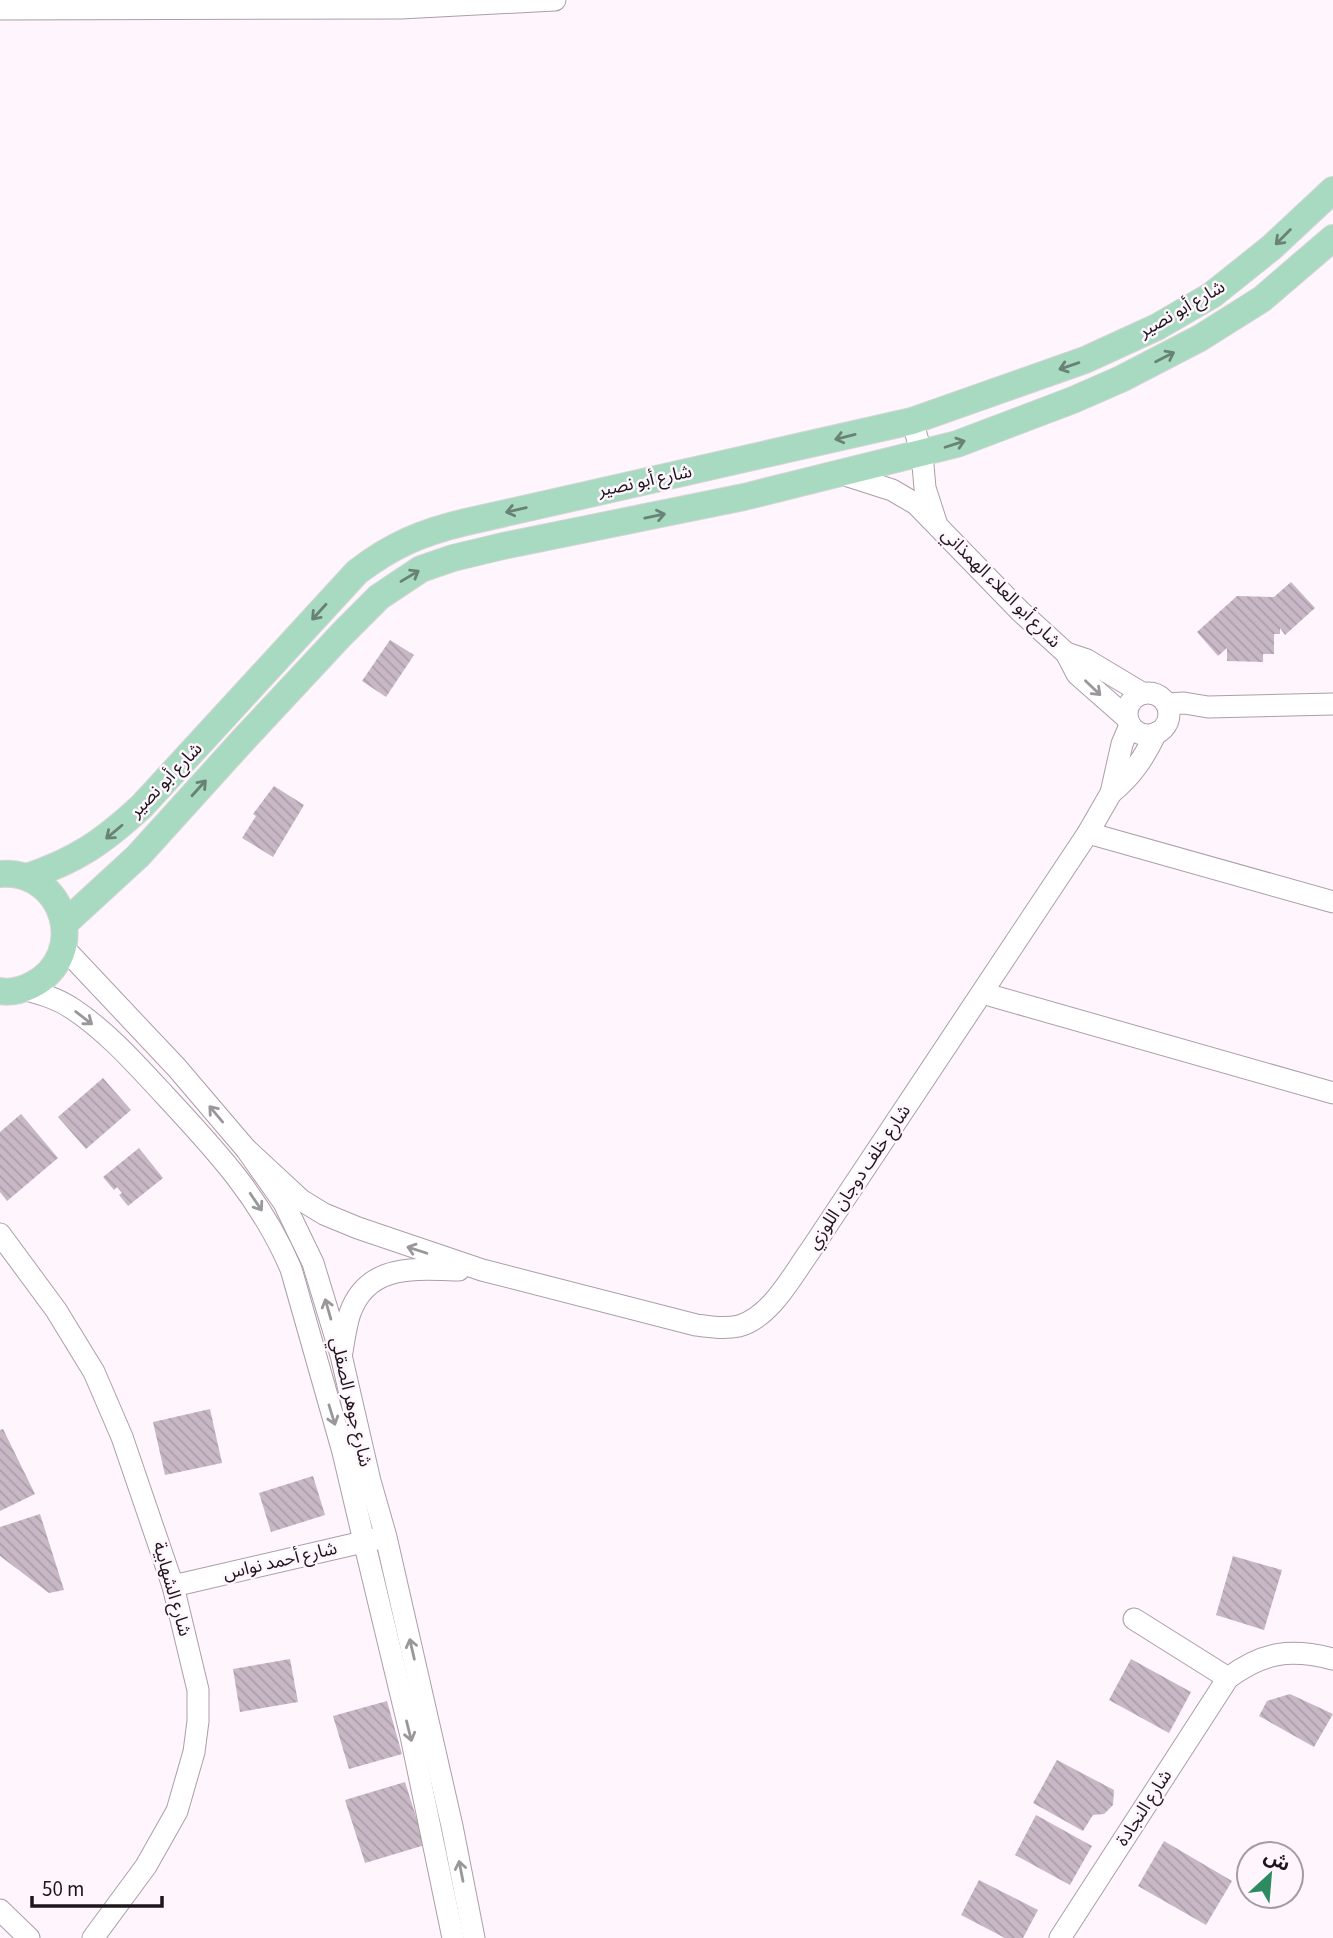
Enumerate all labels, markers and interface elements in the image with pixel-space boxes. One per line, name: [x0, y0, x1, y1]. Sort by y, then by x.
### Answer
one-way arrow: [1274, 228, 1291, 245]
street label: شارع أبو نصير: [1133, 274, 1230, 345]
one-way arrow: [1154, 349, 1175, 363]
one-way arrow: [1058, 361, 1080, 373]
one-way arrow: [834, 431, 857, 444]
one-way arrow: [944, 436, 966, 449]
street label: شارع أبو نصير: [595, 459, 695, 504]
one-way arrow: [505, 504, 527, 517]
one-way arrow: [643, 508, 666, 522]
street label: شارع أبو العلاء الهمذاني: [935, 522, 1067, 654]
one-way arrow: [400, 568, 420, 582]
one-way arrow: [311, 603, 327, 621]
one-way arrow: [1084, 680, 1101, 697]
street label: شارع أبو نصير: [123, 737, 209, 824]
one-way arrow: [190, 780, 207, 797]
one-way arrow: [105, 824, 123, 839]
one-way arrow: [75, 1010, 93, 1025]
street label: شارع خلف دوجان اللوزي: [801, 1100, 918, 1255]
one-way arrow: [208, 1105, 224, 1123]
one-way arrow: [248, 1192, 263, 1211]
one-way arrow: [406, 1242, 428, 1255]
one-way arrow: [321, 1298, 334, 1321]
street label: شارع جوهر الصقلي: [323, 1335, 378, 1470]
one-way arrow: [326, 1403, 339, 1425]
street label: شارع أحمد نواس: [220, 1536, 340, 1587]
street label: شارع الشهابية: [146, 1539, 197, 1640]
one-way arrow: [404, 1638, 418, 1661]
one-way arrow: [403, 1719, 416, 1742]
street label: شارع النجادة: [1110, 1765, 1179, 1852]
north arrow: [1235, 1840, 1305, 1910]
text: ش: [1259, 1843, 1294, 1879]
one-way arrow: [454, 1860, 467, 1883]
scale bar: [32, 1864, 161, 1908]
text: 50 m: [42, 1874, 84, 1904]

